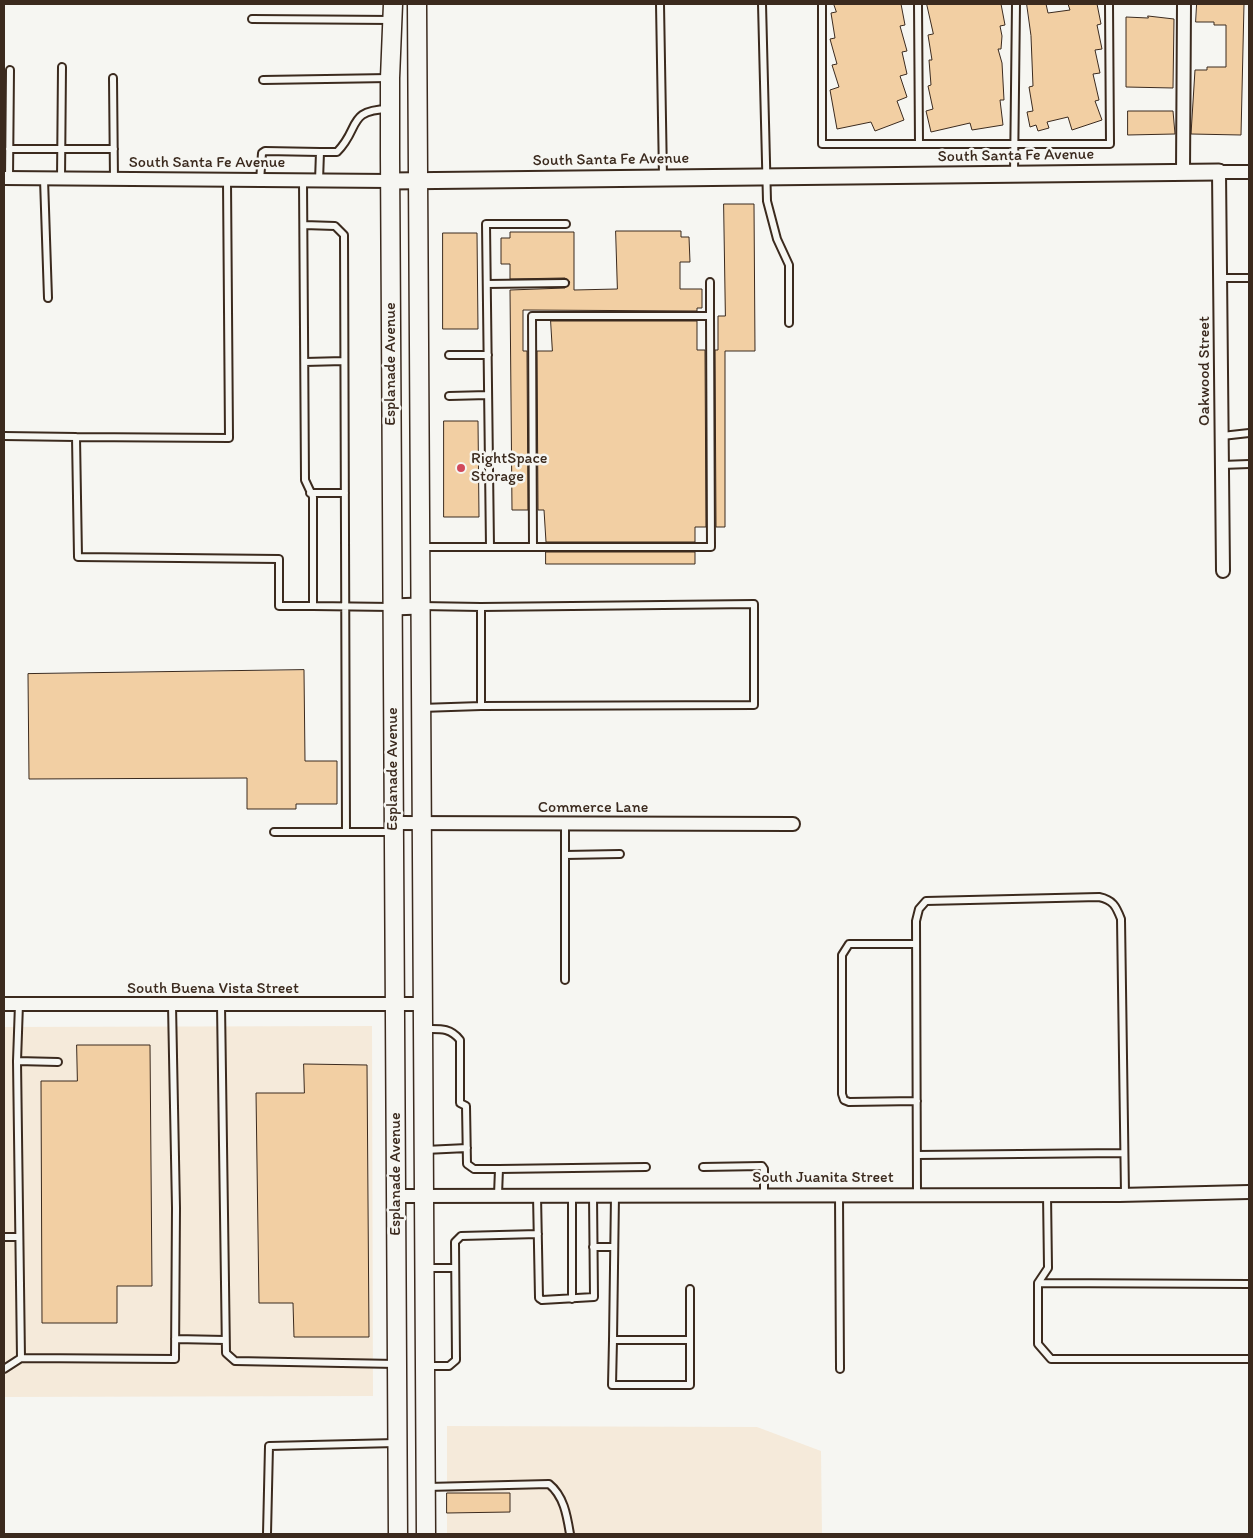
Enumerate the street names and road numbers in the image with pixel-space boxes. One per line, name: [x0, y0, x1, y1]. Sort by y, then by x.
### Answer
street label: South Santa Fe Avenue: [938, 145, 1094, 167]
street label: South Santa Fe Avenue: [533, 149, 689, 171]
street label: South Santa Fe Avenue: [129, 153, 285, 173]
street label: Esplanade Avenue: [381, 302, 401, 426]
street label: Oakwood Street: [1195, 316, 1215, 426]
street label: Esplanade Avenue: [383, 707, 403, 831]
street label: Commerce Lane: [538, 798, 648, 818]
street label: South Buena Vista Street: [127, 979, 299, 999]
street label: Esplanade Avenue: [386, 1112, 406, 1236]
street label: South Juanita Street: [752, 1168, 894, 1188]

